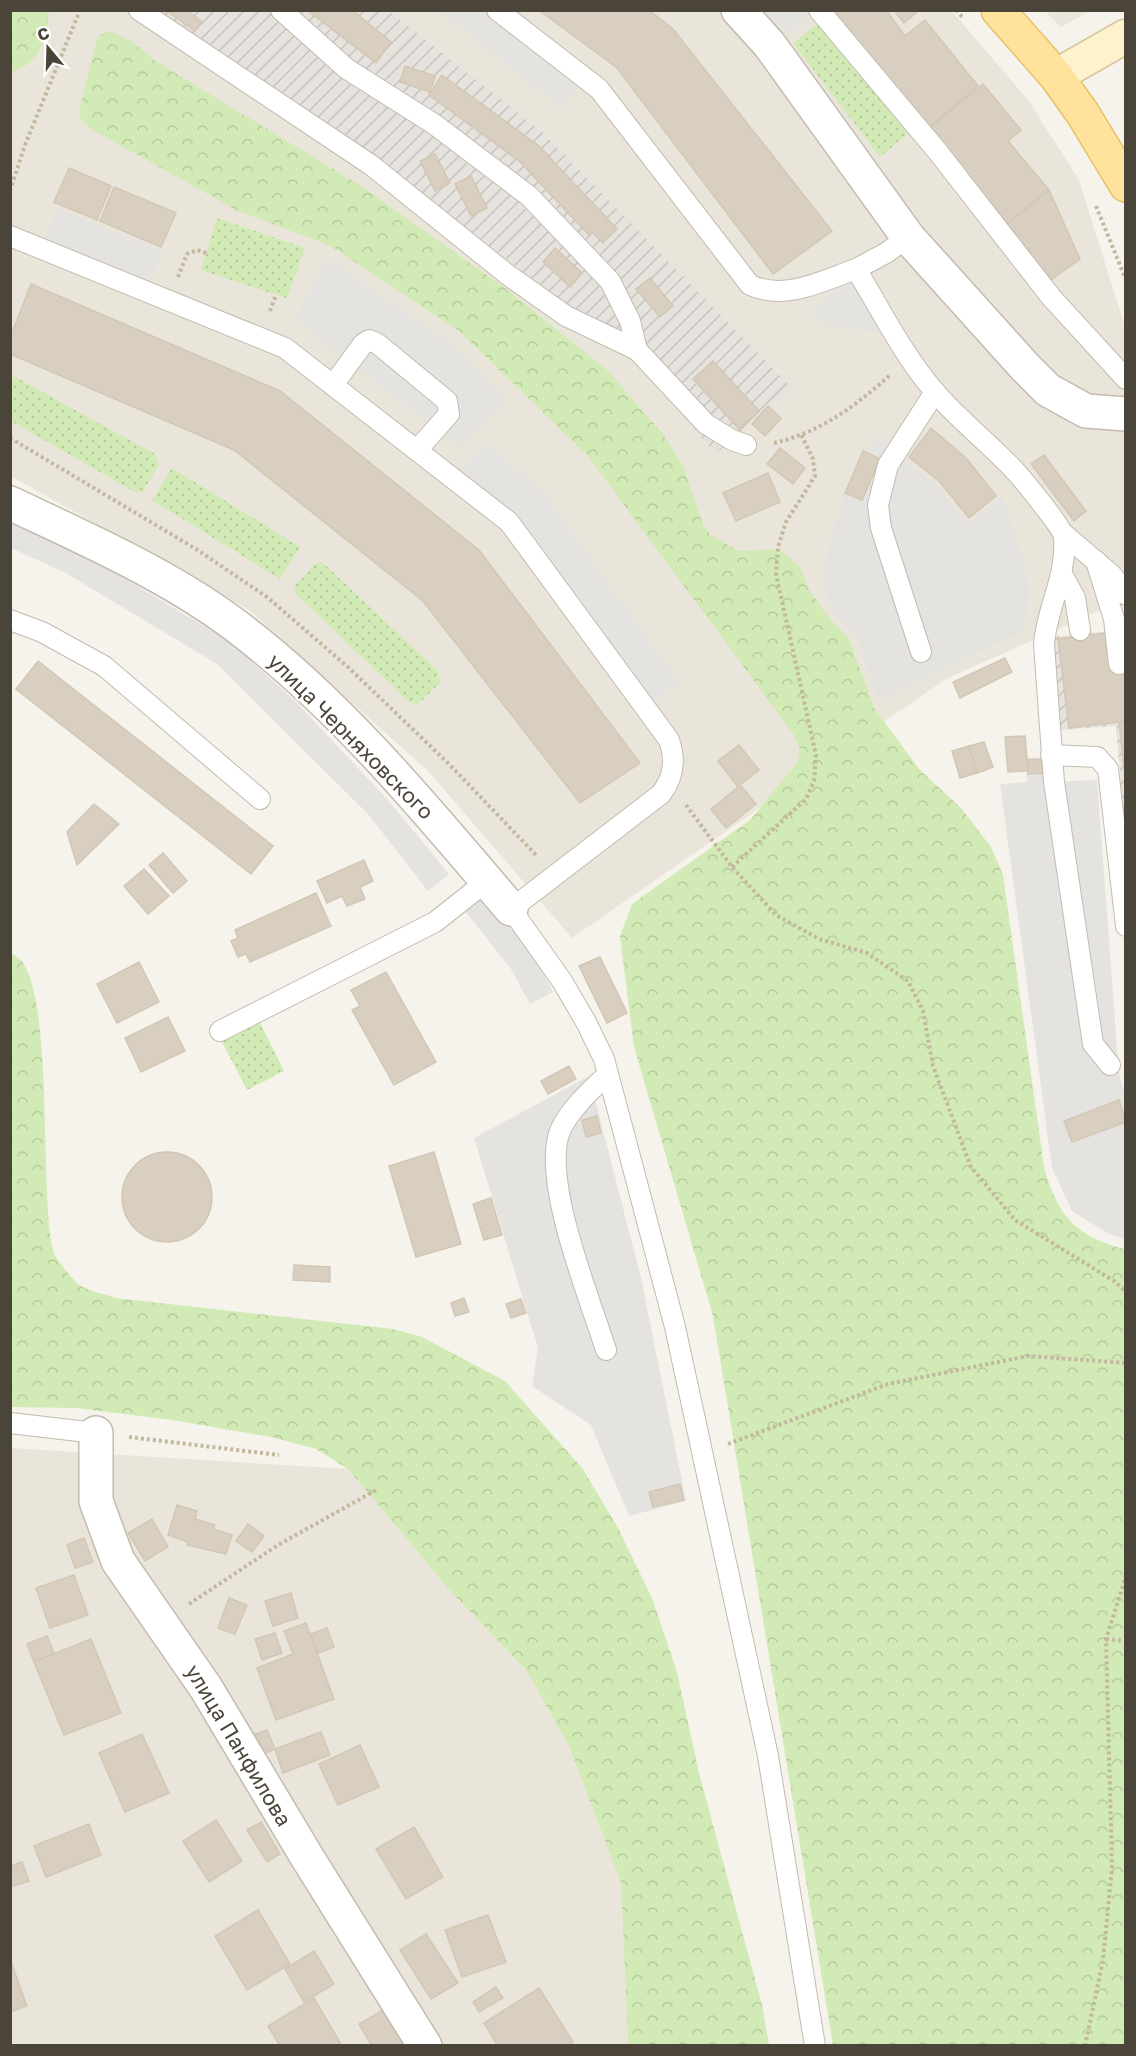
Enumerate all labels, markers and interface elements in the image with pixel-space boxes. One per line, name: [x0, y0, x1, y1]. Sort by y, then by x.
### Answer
north arrow: [18, 18, 78, 78]
text: С: [34, 23, 52, 45]
street label: улица Черняховского: [263, 648, 439, 824]
street label: улица Панфилова: [180, 1659, 298, 1831]

